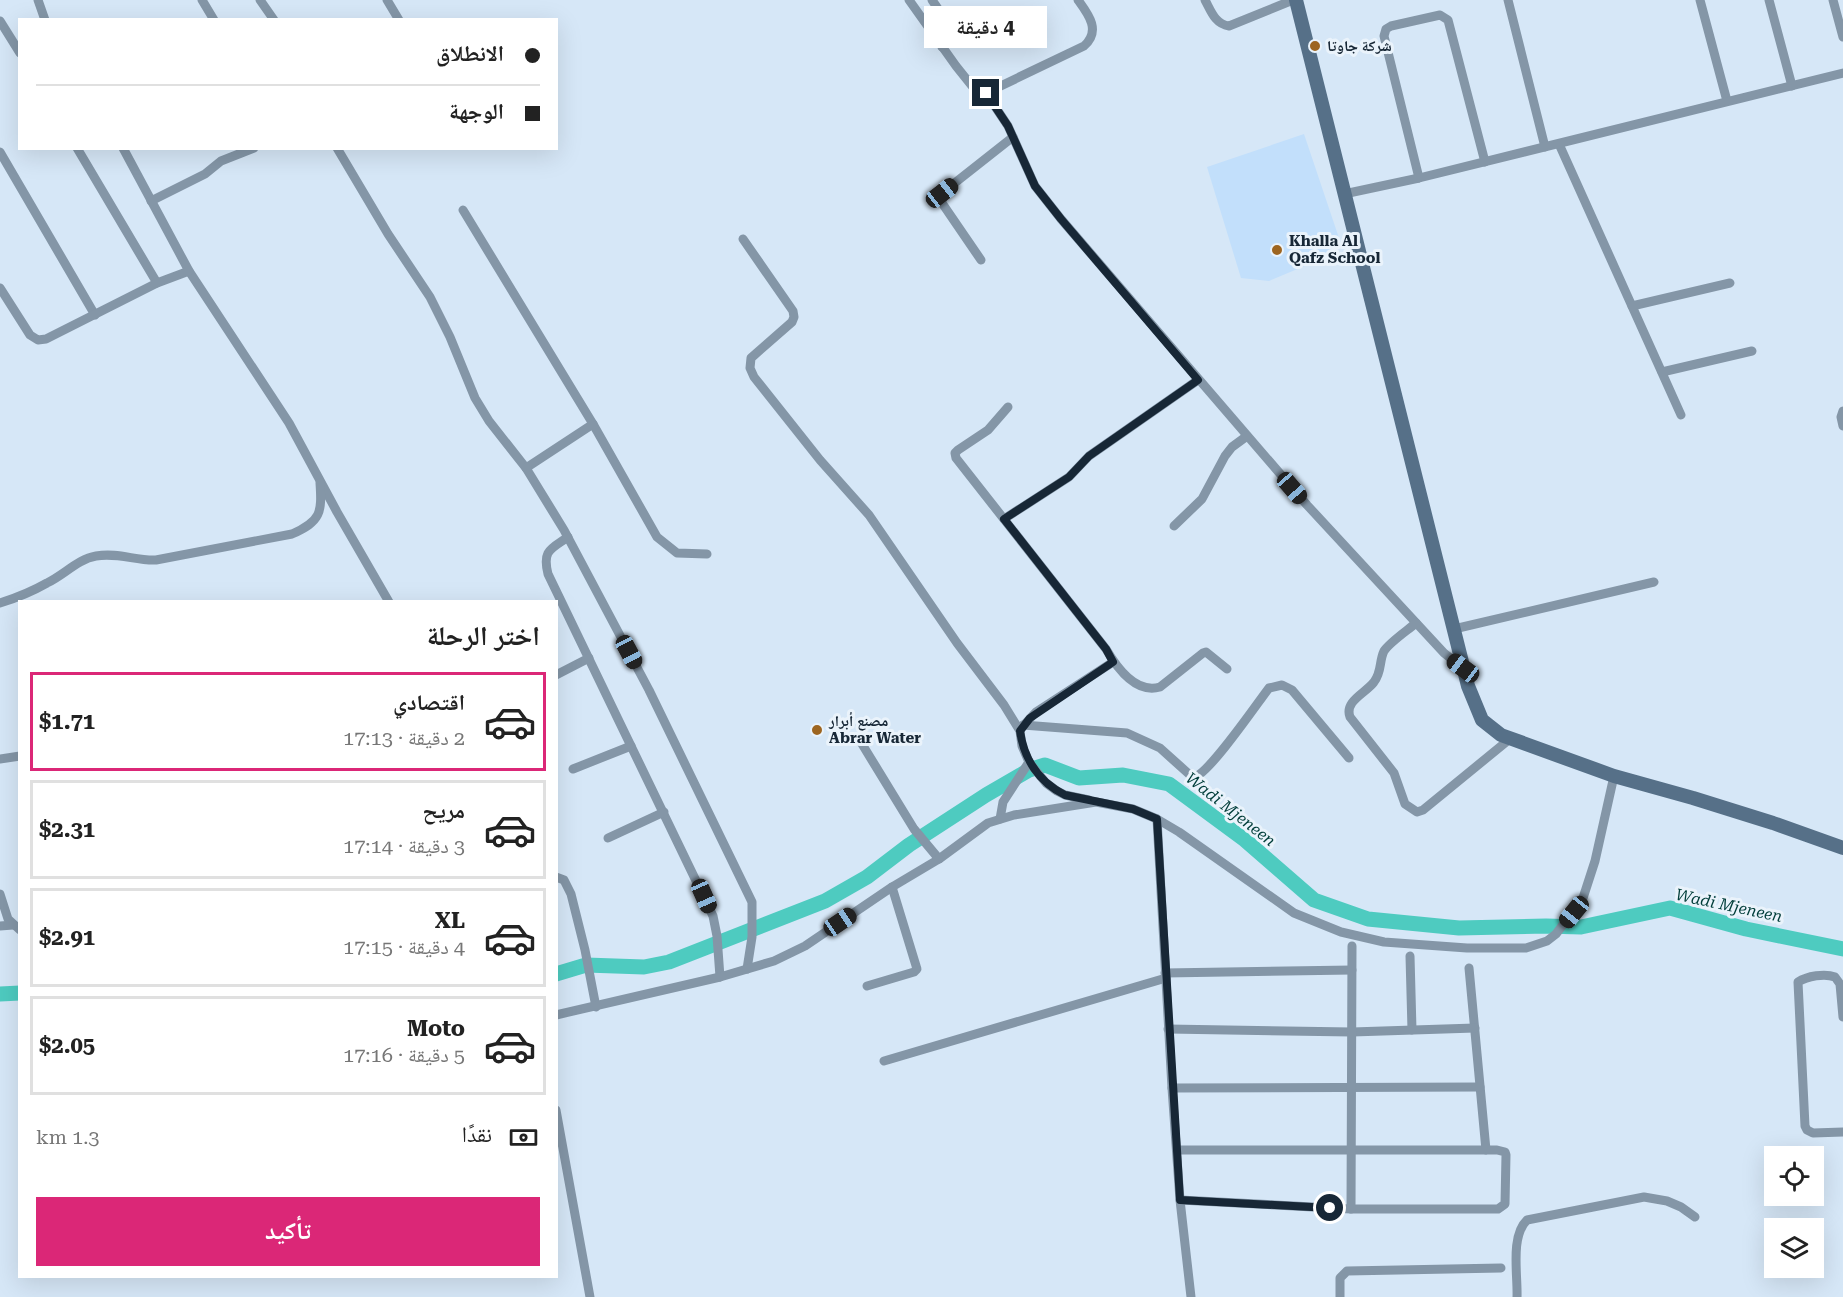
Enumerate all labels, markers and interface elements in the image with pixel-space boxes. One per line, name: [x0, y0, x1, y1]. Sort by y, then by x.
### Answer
callout: 4 دقيقة: [924, 6, 1048, 48]
text: 4 دقيقة: [956, 15, 1015, 39]
place label: شركة جاوتا: [1327, 37, 1392, 55]
marker: شركة جاوتا: [1308, 39, 1322, 53]
text: الانطلاق: [436, 41, 504, 66]
route end: [972, 79, 999, 106]
text: الوجهة: [449, 99, 504, 124]
car: [922, 175, 962, 211]
place label: Khalla Al Qafz School: [1289, 232, 1380, 267]
marker: Khalla Al Qafz School: [1270, 243, 1284, 257]
car: [1273, 469, 1311, 507]
text: اختر الرحلة: [427, 620, 540, 652]
car: [613, 632, 645, 672]
car: [1443, 650, 1483, 686]
text: اقتصادي: [393, 690, 465, 715]
icon: car: [483, 695, 537, 749]
text: $1.71: [39, 709, 95, 734]
place label: مصنع أبرار Abrar Water: [828, 712, 921, 747]
marker: مصنع أبرار Abrar Water: [810, 723, 824, 737]
text: 2 دقيقة · 17:13: [343, 726, 465, 750]
water label: Wadi Mjeneen: [1182, 769, 1279, 850]
text: مريح: [422, 798, 465, 823]
icon: car: [483, 803, 537, 857]
text: $2.31: [39, 817, 95, 842]
text: 3 دقيقة · 17:14: [343, 834, 465, 858]
car: [688, 876, 720, 916]
water label: Wadi Mjeneen: [1674, 885, 1784, 926]
car: [1556, 892, 1592, 932]
car: [820, 904, 860, 940]
text: XL: [435, 908, 465, 933]
icon: car: [483, 911, 537, 965]
text: $2.91: [39, 925, 95, 950]
text: 4 دقيقة · 17:15: [343, 935, 465, 959]
text: Moto: [407, 1016, 465, 1041]
icon: car: [483, 1019, 537, 1073]
text: $2.05: [39, 1033, 95, 1058]
text: 5 دقيقة · 17:16: [343, 1043, 465, 1067]
icon: cash: [507, 1121, 540, 1154]
text: نقدًا: [462, 1122, 492, 1147]
text: 1.3 km: [36, 1125, 100, 1149]
map controls: [1764, 1146, 1824, 1278]
button: locate: [1764, 1146, 1824, 1206]
route start: [1316, 1194, 1343, 1221]
button: تأكيد: [36, 1197, 540, 1266]
button: layers: [1764, 1218, 1824, 1278]

